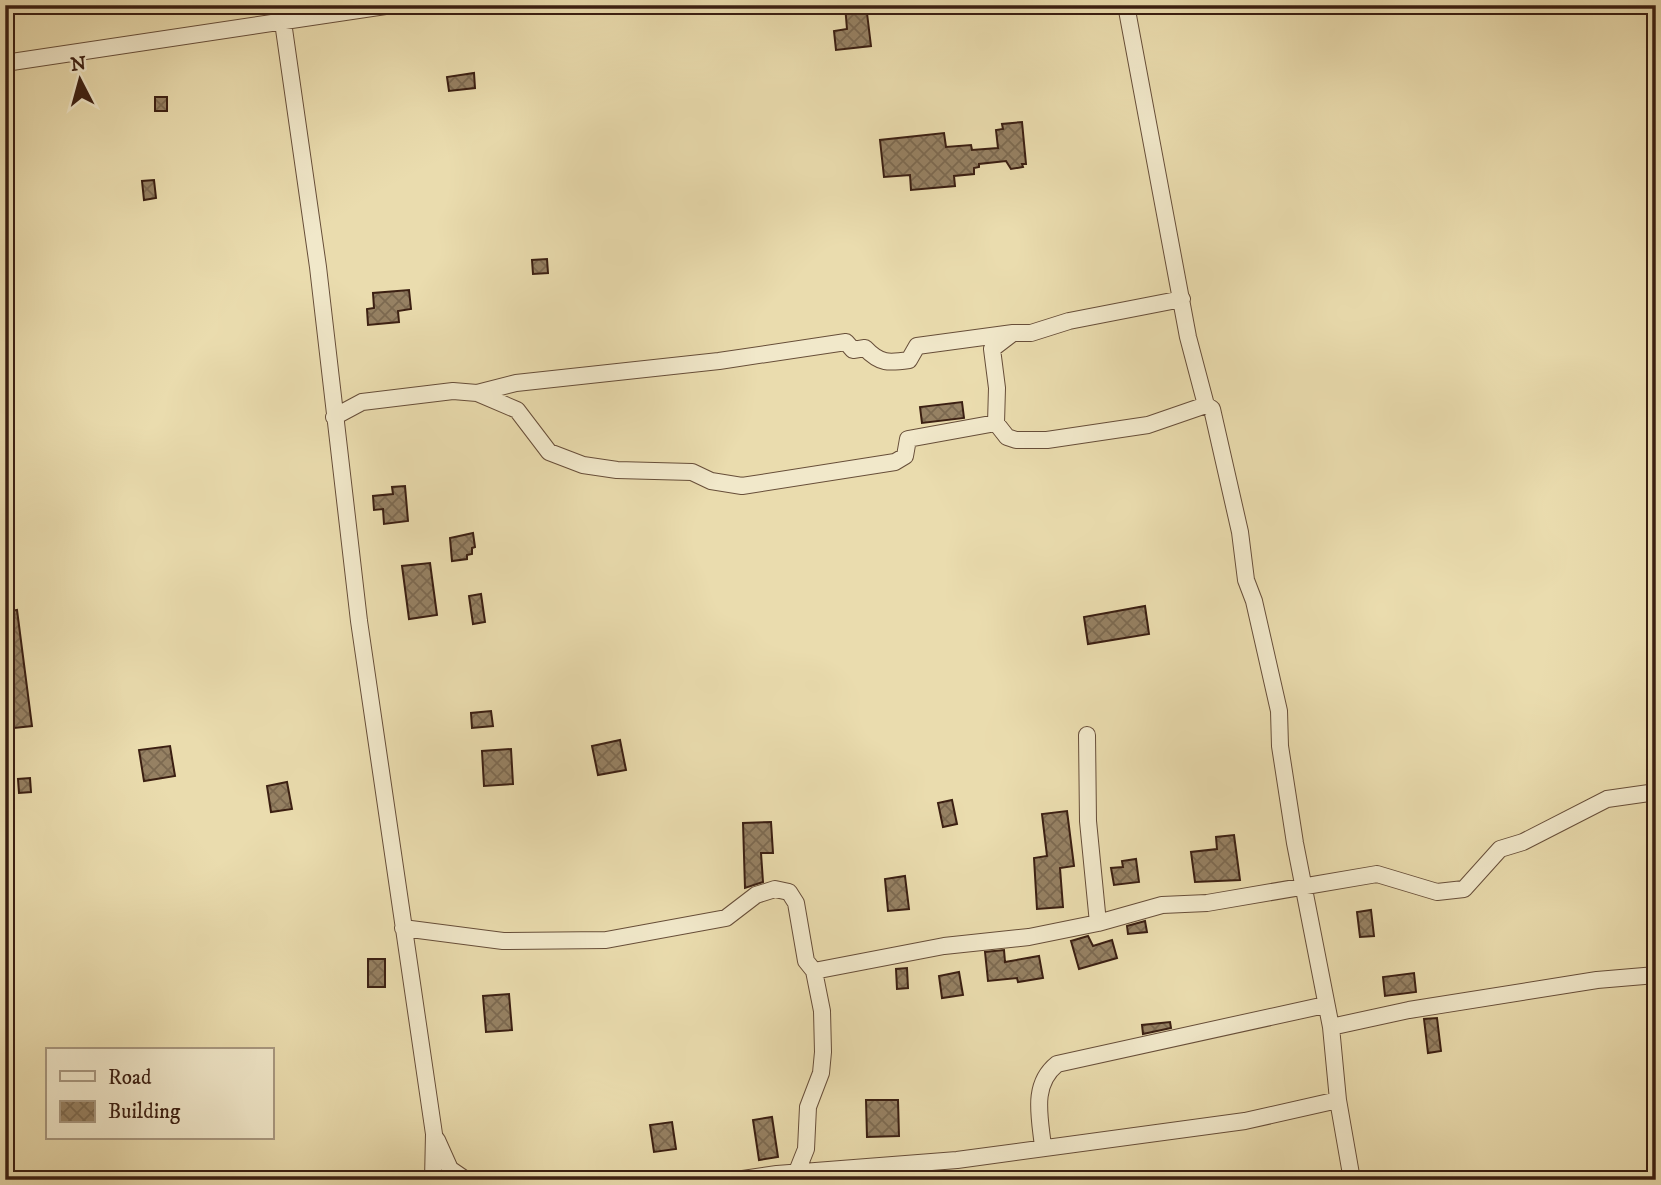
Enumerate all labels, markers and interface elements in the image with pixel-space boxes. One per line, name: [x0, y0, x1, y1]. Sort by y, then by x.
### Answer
north arrow: [46, 46, 116, 116]
text: N: [69, 52, 88, 77]
legend: [46, 1048, 273, 1140]
text: Road: [108, 1065, 152, 1091]
text: Building: [108, 1099, 181, 1125]

